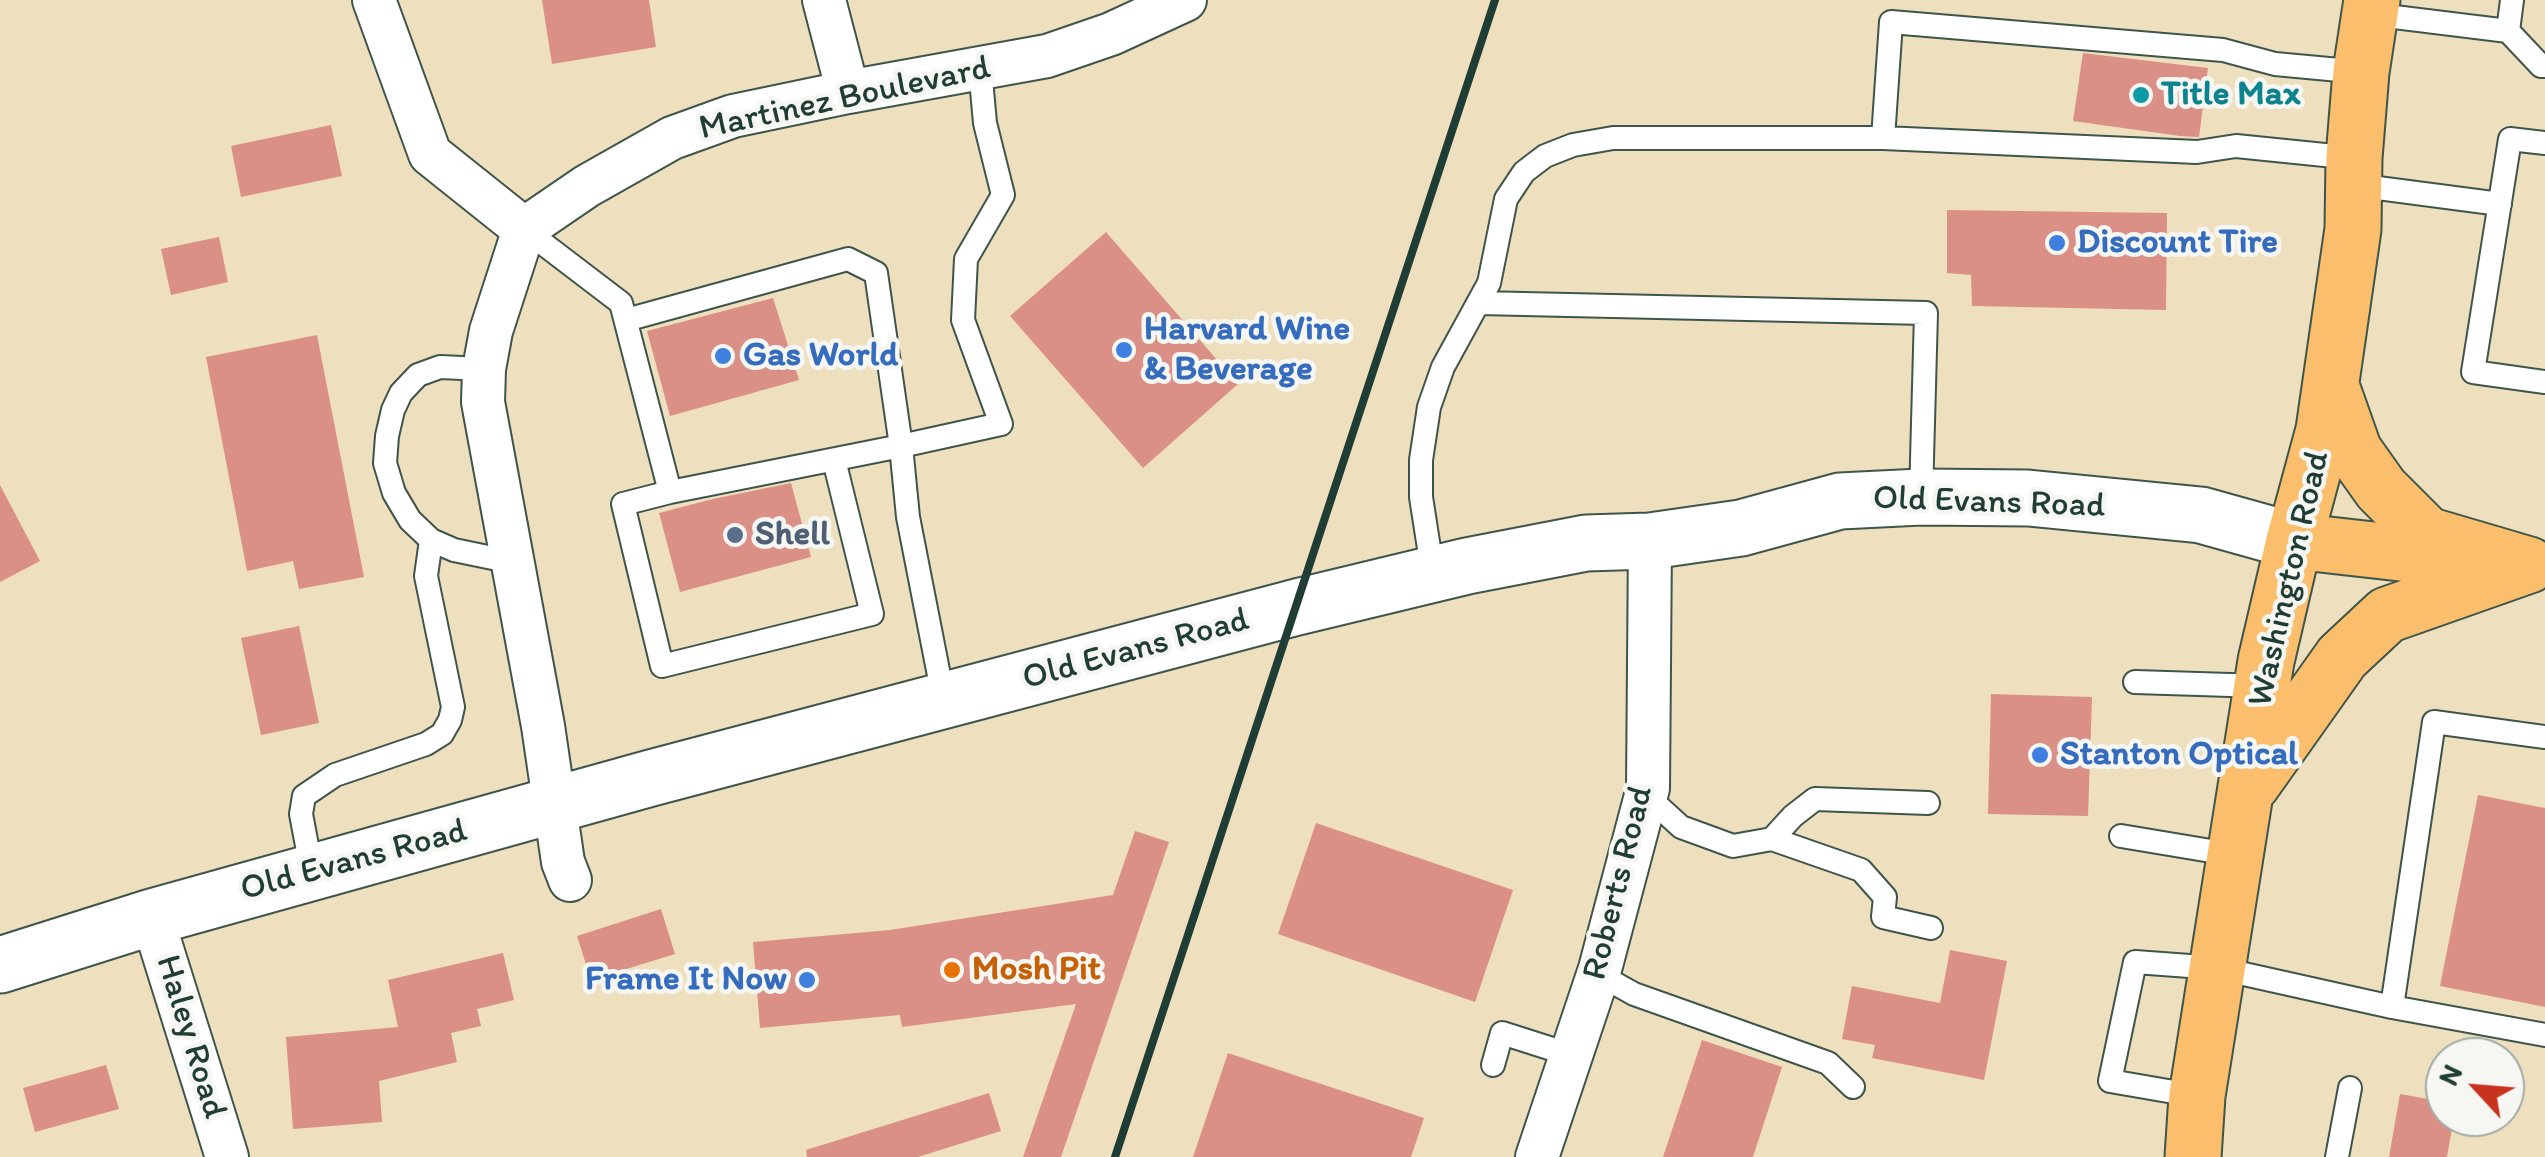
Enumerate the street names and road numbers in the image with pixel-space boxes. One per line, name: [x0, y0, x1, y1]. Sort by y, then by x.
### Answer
street label: Martinez Boulevard: [696, 48, 994, 150]
street label: Washington Road: [2240, 447, 2340, 711]
street label: Old Evans Road: [1872, 478, 2106, 528]
street label: Old Evans Road: [1018, 600, 1254, 700]
street label: Roberts Road: [1575, 781, 1663, 985]
street label: Old Evans Road: [236, 811, 472, 911]
street label: Haley Road: [145, 950, 235, 1124]

